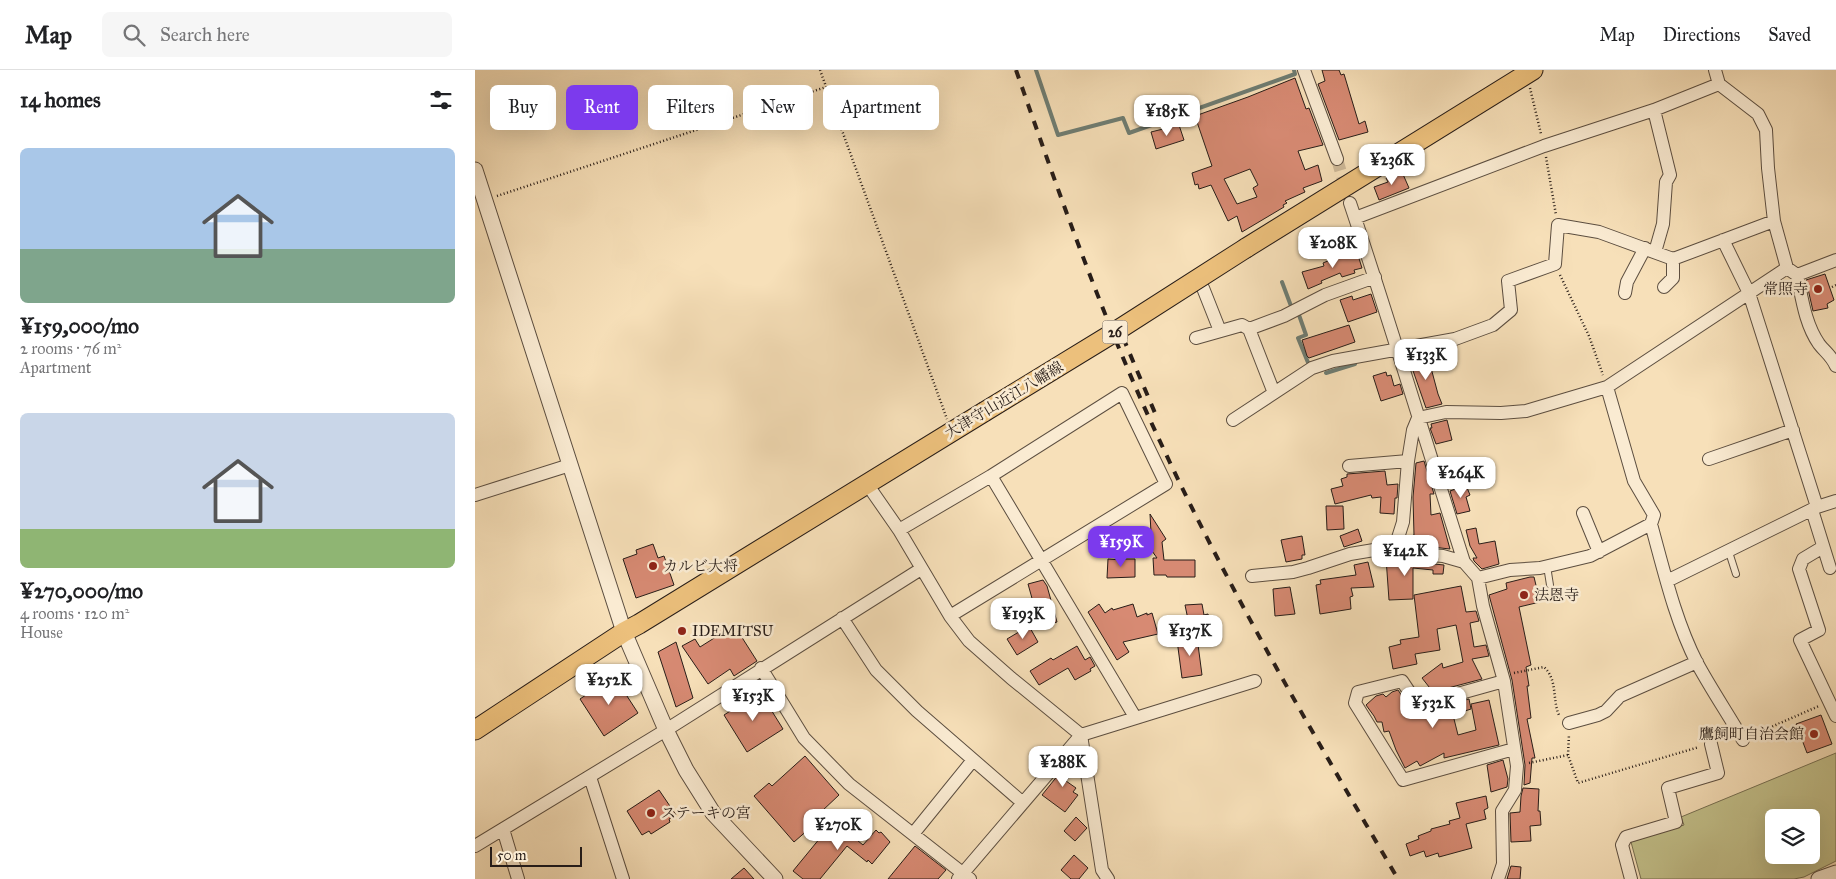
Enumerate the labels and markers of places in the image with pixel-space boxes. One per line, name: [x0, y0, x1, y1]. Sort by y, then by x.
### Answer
pin: ¥185K: [1132, 94, 1202, 137]
pin: ¥236K: [1357, 144, 1427, 186]
pin: ¥208K: [1298, 226, 1368, 269]
place label: 常照寺: [1763, 280, 1808, 298]
marker: 常照寺: [1812, 283, 1824, 295]
pin: ¥133K: [1391, 338, 1461, 381]
pin: ¥264K: [1426, 456, 1496, 499]
pin: ¥159K: [1086, 526, 1156, 568]
pin: ¥142K: [1370, 534, 1440, 577]
place label: カルビ大将: [663, 557, 738, 575]
marker: カルビ大将: [647, 560, 659, 572]
place label: 法恩寺: [1534, 586, 1579, 604]
marker: 法恩寺: [1518, 589, 1530, 601]
pin: ¥193K: [988, 598, 1058, 640]
pin: ¥137K: [1155, 614, 1225, 657]
place label: IDEMITSU: [692, 622, 774, 640]
marker: IDEMITSU: [676, 625, 688, 637]
pin: ¥252K: [574, 664, 644, 706]
pin: ¥153K: [718, 680, 788, 722]
pin: ¥532K: [1398, 686, 1468, 729]
place label: 鷹飼町自治会館: [1699, 725, 1804, 743]
marker: 鷹飼町自治会館: [1808, 728, 1820, 740]
pin: ¥288K: [1028, 746, 1098, 788]
place label: ステーキの宮: [661, 804, 751, 822]
marker: ステーキの宮: [645, 807, 657, 819]
pin: ¥270K: [803, 808, 873, 851]

